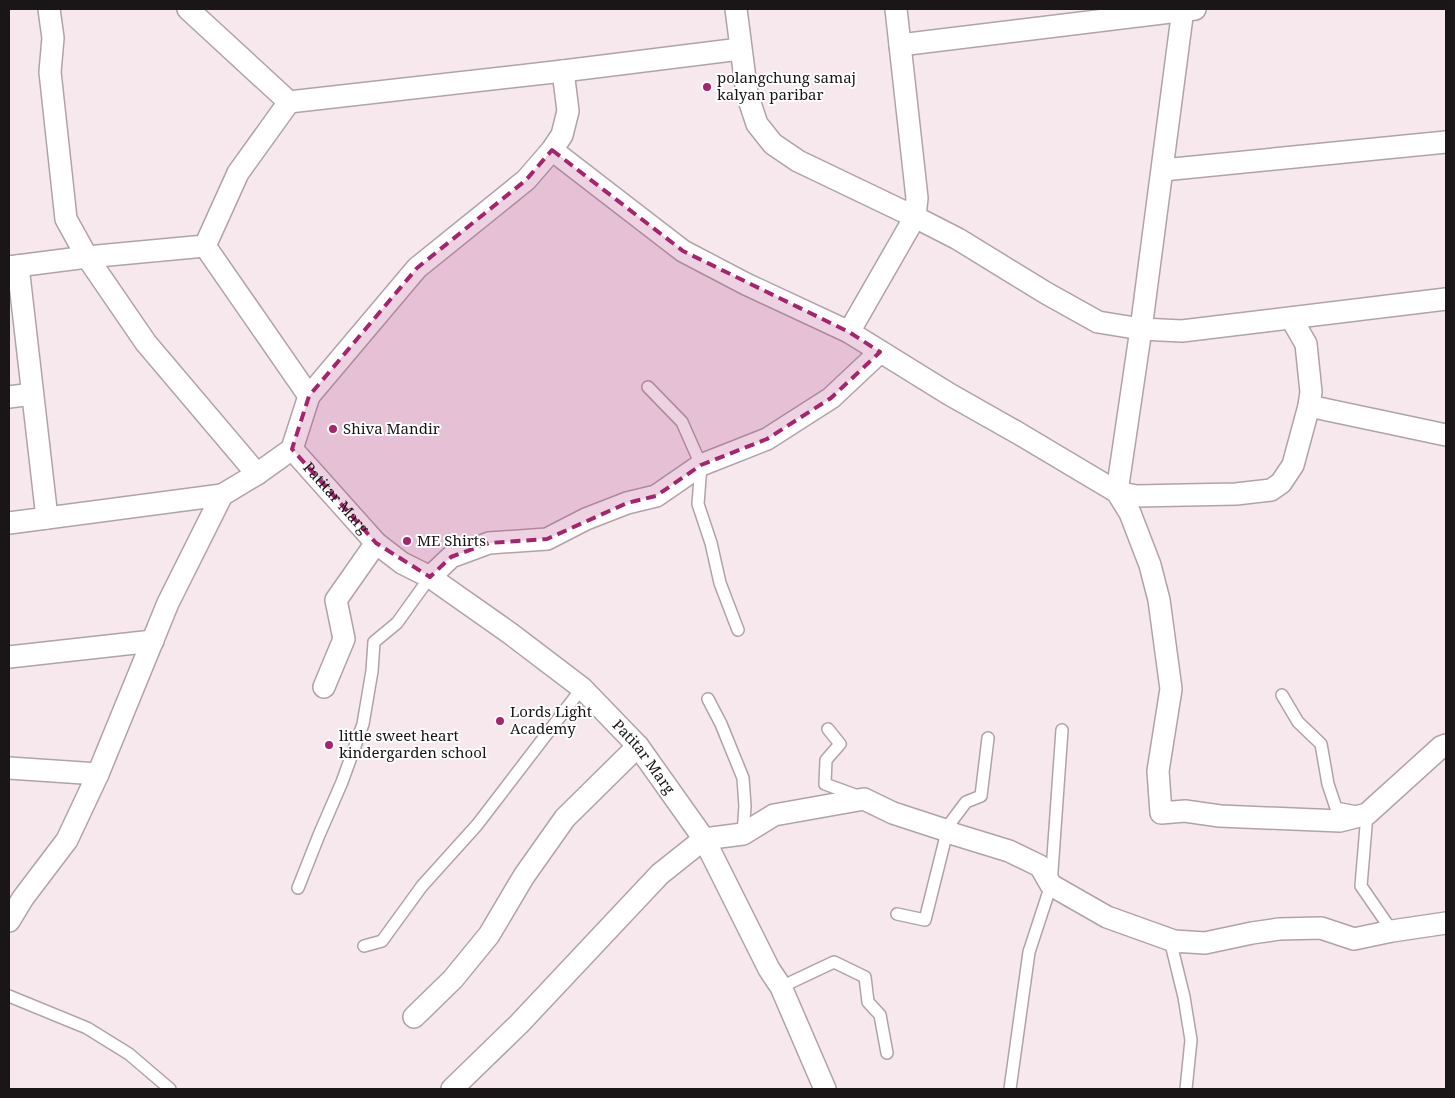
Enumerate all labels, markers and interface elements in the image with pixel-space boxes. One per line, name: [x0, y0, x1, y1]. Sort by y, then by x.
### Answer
place label: polangchung samaj kalyan paribar: [717, 67, 856, 104]
marker: polangchung samaj kalyan paribar: [701, 81, 713, 93]
place label: Shiva Mandir: [343, 418, 440, 438]
marker: Shiva Mandir: [327, 423, 339, 435]
street label: Patitar Marg: [299, 457, 374, 538]
place label: ME Shirts: [417, 530, 486, 550]
marker: ME Shirts: [401, 535, 413, 547]
place label: Lords Light Academy: [510, 701, 592, 738]
marker: Lords Light Academy: [494, 715, 506, 727]
street label: Patitar Marg: [609, 715, 680, 798]
place label: little sweet heart kindergarden school: [339, 725, 487, 762]
marker: little sweet heart kindergarden school: [323, 739, 335, 751]

